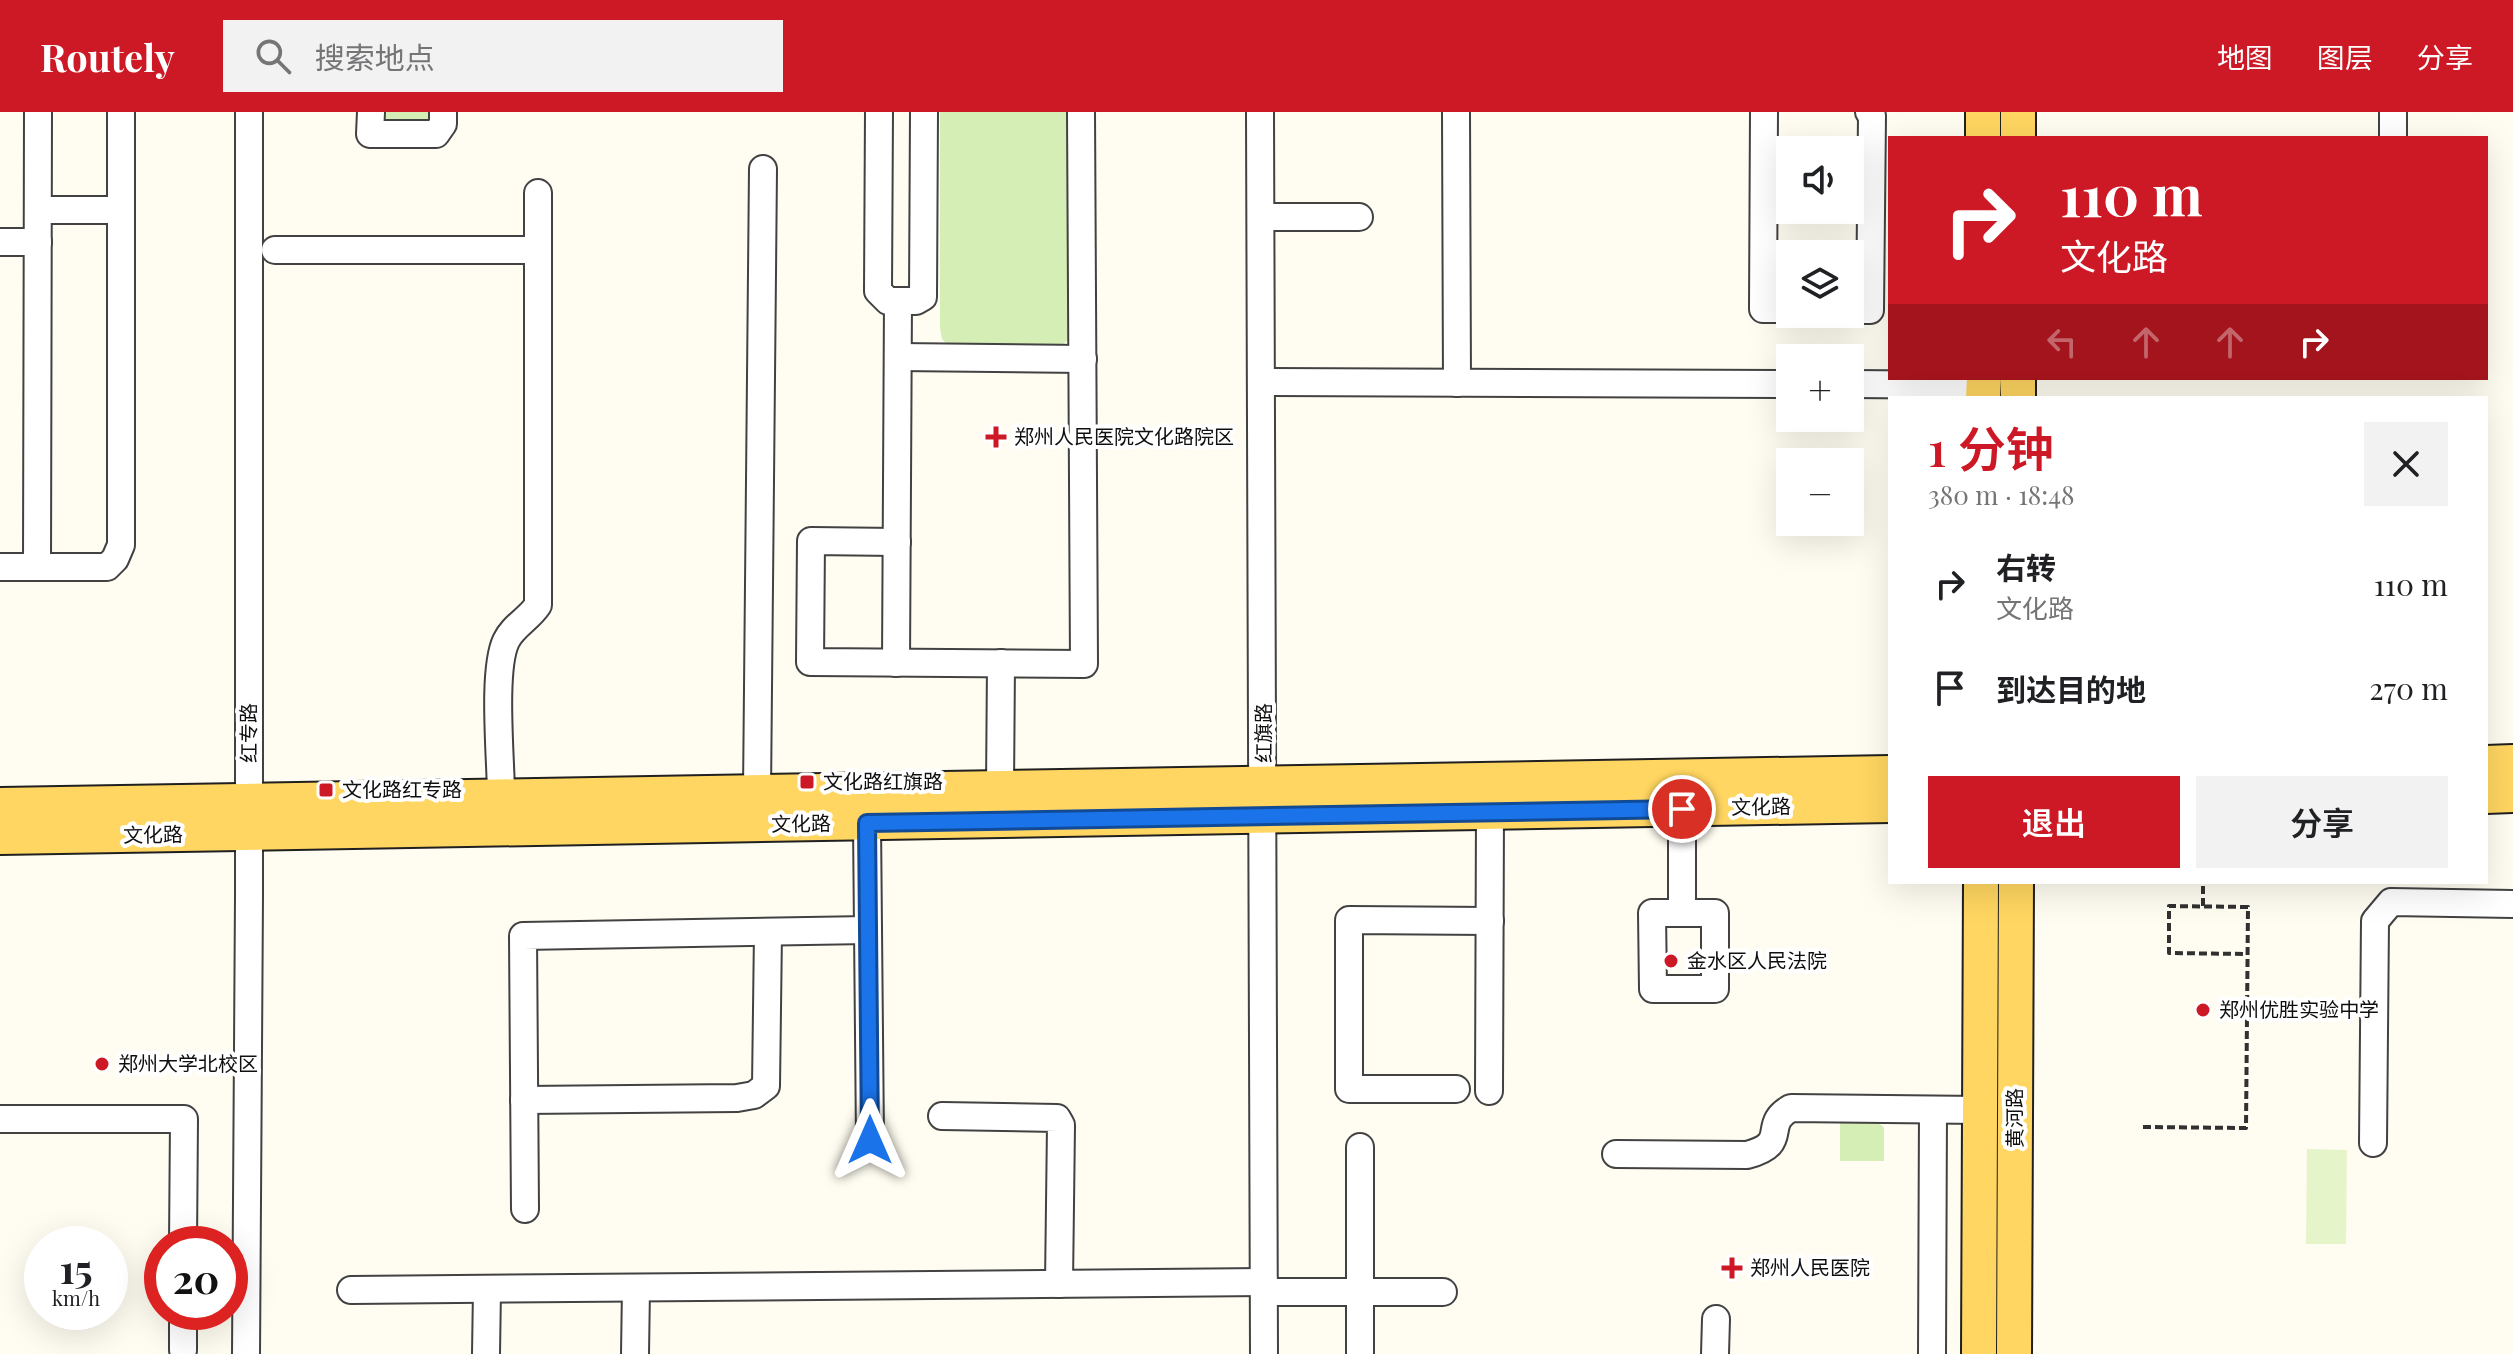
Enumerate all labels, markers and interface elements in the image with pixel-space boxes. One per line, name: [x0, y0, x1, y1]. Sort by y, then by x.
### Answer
search box: [223, 20, 783, 92]
text: Routely: [40, 31, 175, 82]
icon: search: [251, 34, 295, 78]
text: 搜索地点: [315, 37, 435, 77]
text: 地图: [2217, 38, 2273, 75]
text: 图层: [2317, 38, 2373, 75]
text: 分享: [2417, 38, 2473, 75]
map controls: [1776, 136, 1864, 536]
button: sound: [1776, 136, 1864, 224]
text: 110 m: [2060, 156, 2203, 231]
icon: right: [1928, 168, 2032, 272]
text: 文化路: [2060, 231, 2168, 279]
button: layers: [1776, 240, 1864, 328]
icon: left: [2040, 320, 2084, 364]
icon: ahead: [2124, 320, 2168, 364]
icon: ahead: [2208, 320, 2252, 364]
icon: right: [2292, 320, 2336, 364]
button: +: [1776, 344, 1864, 432]
text: 1 分钟: [1928, 415, 2054, 479]
place label: 郑州人民医院文化路院区: [1014, 422, 1234, 449]
button: close: [2364, 422, 2448, 506]
marker: 郑州人民医院文化路院区: [985, 426, 1007, 448]
button: −: [1776, 448, 1864, 536]
text: 380 m · 18:48: [1928, 477, 2075, 512]
text: 右转: [1996, 547, 2056, 587]
icon: right: [1928, 562, 1972, 606]
text: 110 m: [2374, 564, 2448, 604]
text: 文化路: [1996, 590, 2074, 625]
icon: arrive: [1928, 666, 1972, 710]
text: 270 m: [2369, 668, 2448, 708]
text: 到达目的地: [1996, 669, 2146, 709]
street label: 红专路: [234, 703, 261, 763]
street label: 红旗路: [1249, 703, 1276, 763]
place label: 文化路红旗路: [823, 767, 943, 794]
marker: 文化路红旗路: [798, 773, 816, 791]
place label: 文化路红专路: [342, 775, 462, 802]
pin: [1648, 775, 1716, 843]
button: 退出: [1928, 776, 2180, 868]
button: 分享: [2196, 776, 2448, 868]
marker: 文化路红专路: [317, 781, 335, 799]
icon: arrive: [1660, 787, 1704, 831]
street label: 文化路: [1731, 791, 1791, 820]
street label: 文化路: [771, 808, 831, 837]
street label: 文化路: [123, 819, 183, 848]
place label: 金水区人民法院: [1687, 946, 1827, 973]
marker: 金水区人民法院: [1662, 952, 1680, 970]
place label: 郑州优胜实验中学: [2219, 995, 2379, 1022]
marker: 郑州优胜实验中学: [2194, 1001, 2212, 1019]
place label: 郑州大学北校区: [118, 1049, 258, 1076]
marker: 郑州大学北校区: [93, 1055, 111, 1073]
street label: 黄河路: [2000, 1088, 2027, 1148]
position arrow: [828, 1098, 912, 1182]
speed limit sign: 20: [144, 1226, 248, 1330]
text: 15: [59, 1241, 93, 1294]
place label: 郑州人民医院: [1750, 1253, 1870, 1280]
marker: 郑州人民医院: [1721, 1257, 1743, 1279]
text: km/h: [52, 1284, 100, 1311]

